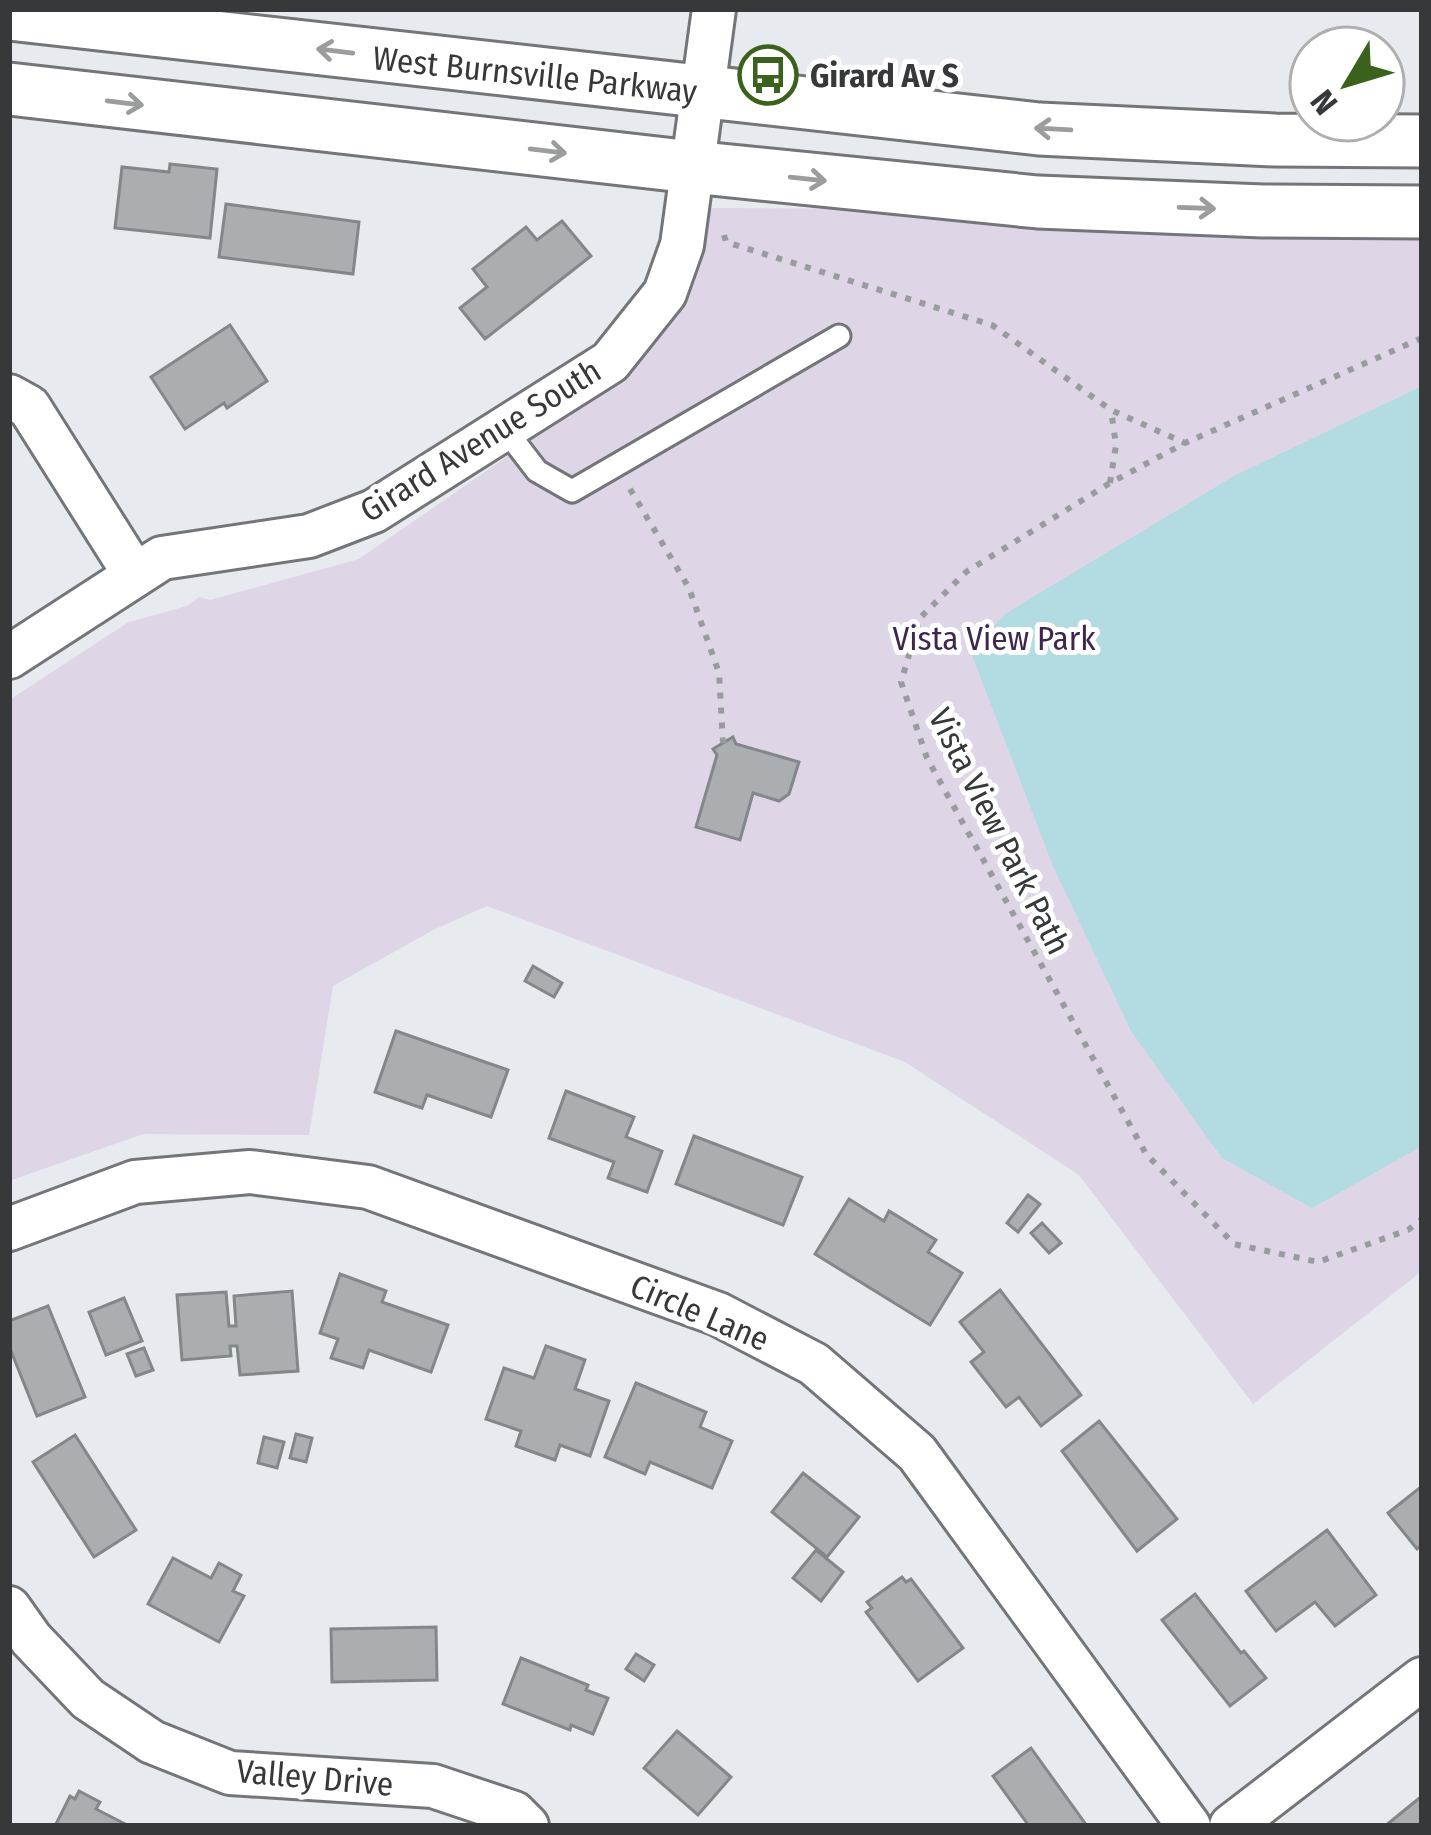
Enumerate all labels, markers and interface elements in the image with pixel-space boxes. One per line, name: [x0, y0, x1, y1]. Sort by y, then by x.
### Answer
north arrow: [1287, 24, 1407, 144]
street label: West Burnsville Parkway: [371, 38, 699, 112]
one-way arrow: [316, 40, 355, 62]
bus stop icon: Girard Av S: [737, 44, 799, 106]
place label: Girard Av S: [810, 56, 959, 96]
text: N: [1302, 82, 1346, 122]
one-way arrow: [105, 92, 144, 114]
one-way arrow: [1034, 118, 1073, 141]
one-way arrow: [527, 140, 566, 162]
one-way arrow: [788, 168, 827, 191]
one-way arrow: [1177, 197, 1216, 220]
street label: Girard Avenue South: [353, 351, 608, 531]
park label: Vista View Park: [892, 619, 1096, 659]
street label: Vista View Park Path: [920, 702, 1078, 961]
street label: Circle Lane: [624, 1266, 775, 1360]
street label: Valley Drive: [235, 1751, 395, 1805]

